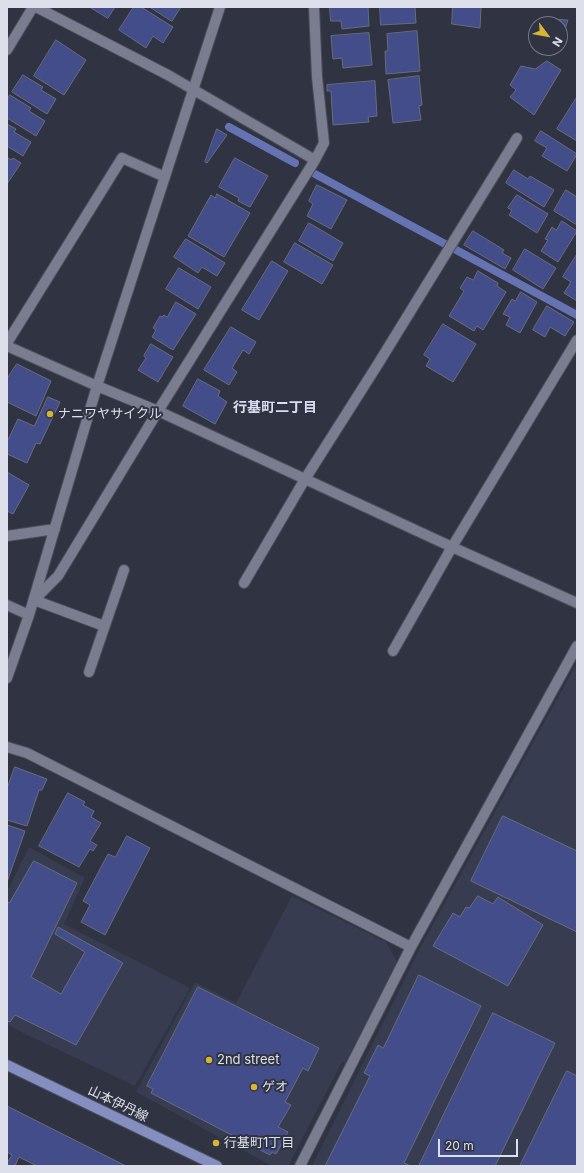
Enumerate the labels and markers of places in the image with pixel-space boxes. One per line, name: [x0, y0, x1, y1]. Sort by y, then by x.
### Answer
place label: ナニワヤサイクル: [58, 406, 162, 422]
marker: ナニワヤサイクル: [45, 409, 55, 419]
place label: 2nd street: [217, 1052, 279, 1068]
marker: 2nd street: [204, 1055, 214, 1065]
place label: ゲオ: [262, 1079, 288, 1095]
marker: ゲオ: [249, 1082, 259, 1092]
place label: 行基町1丁目: [224, 1135, 294, 1151]
marker: 行基町1丁目: [211, 1138, 221, 1148]

